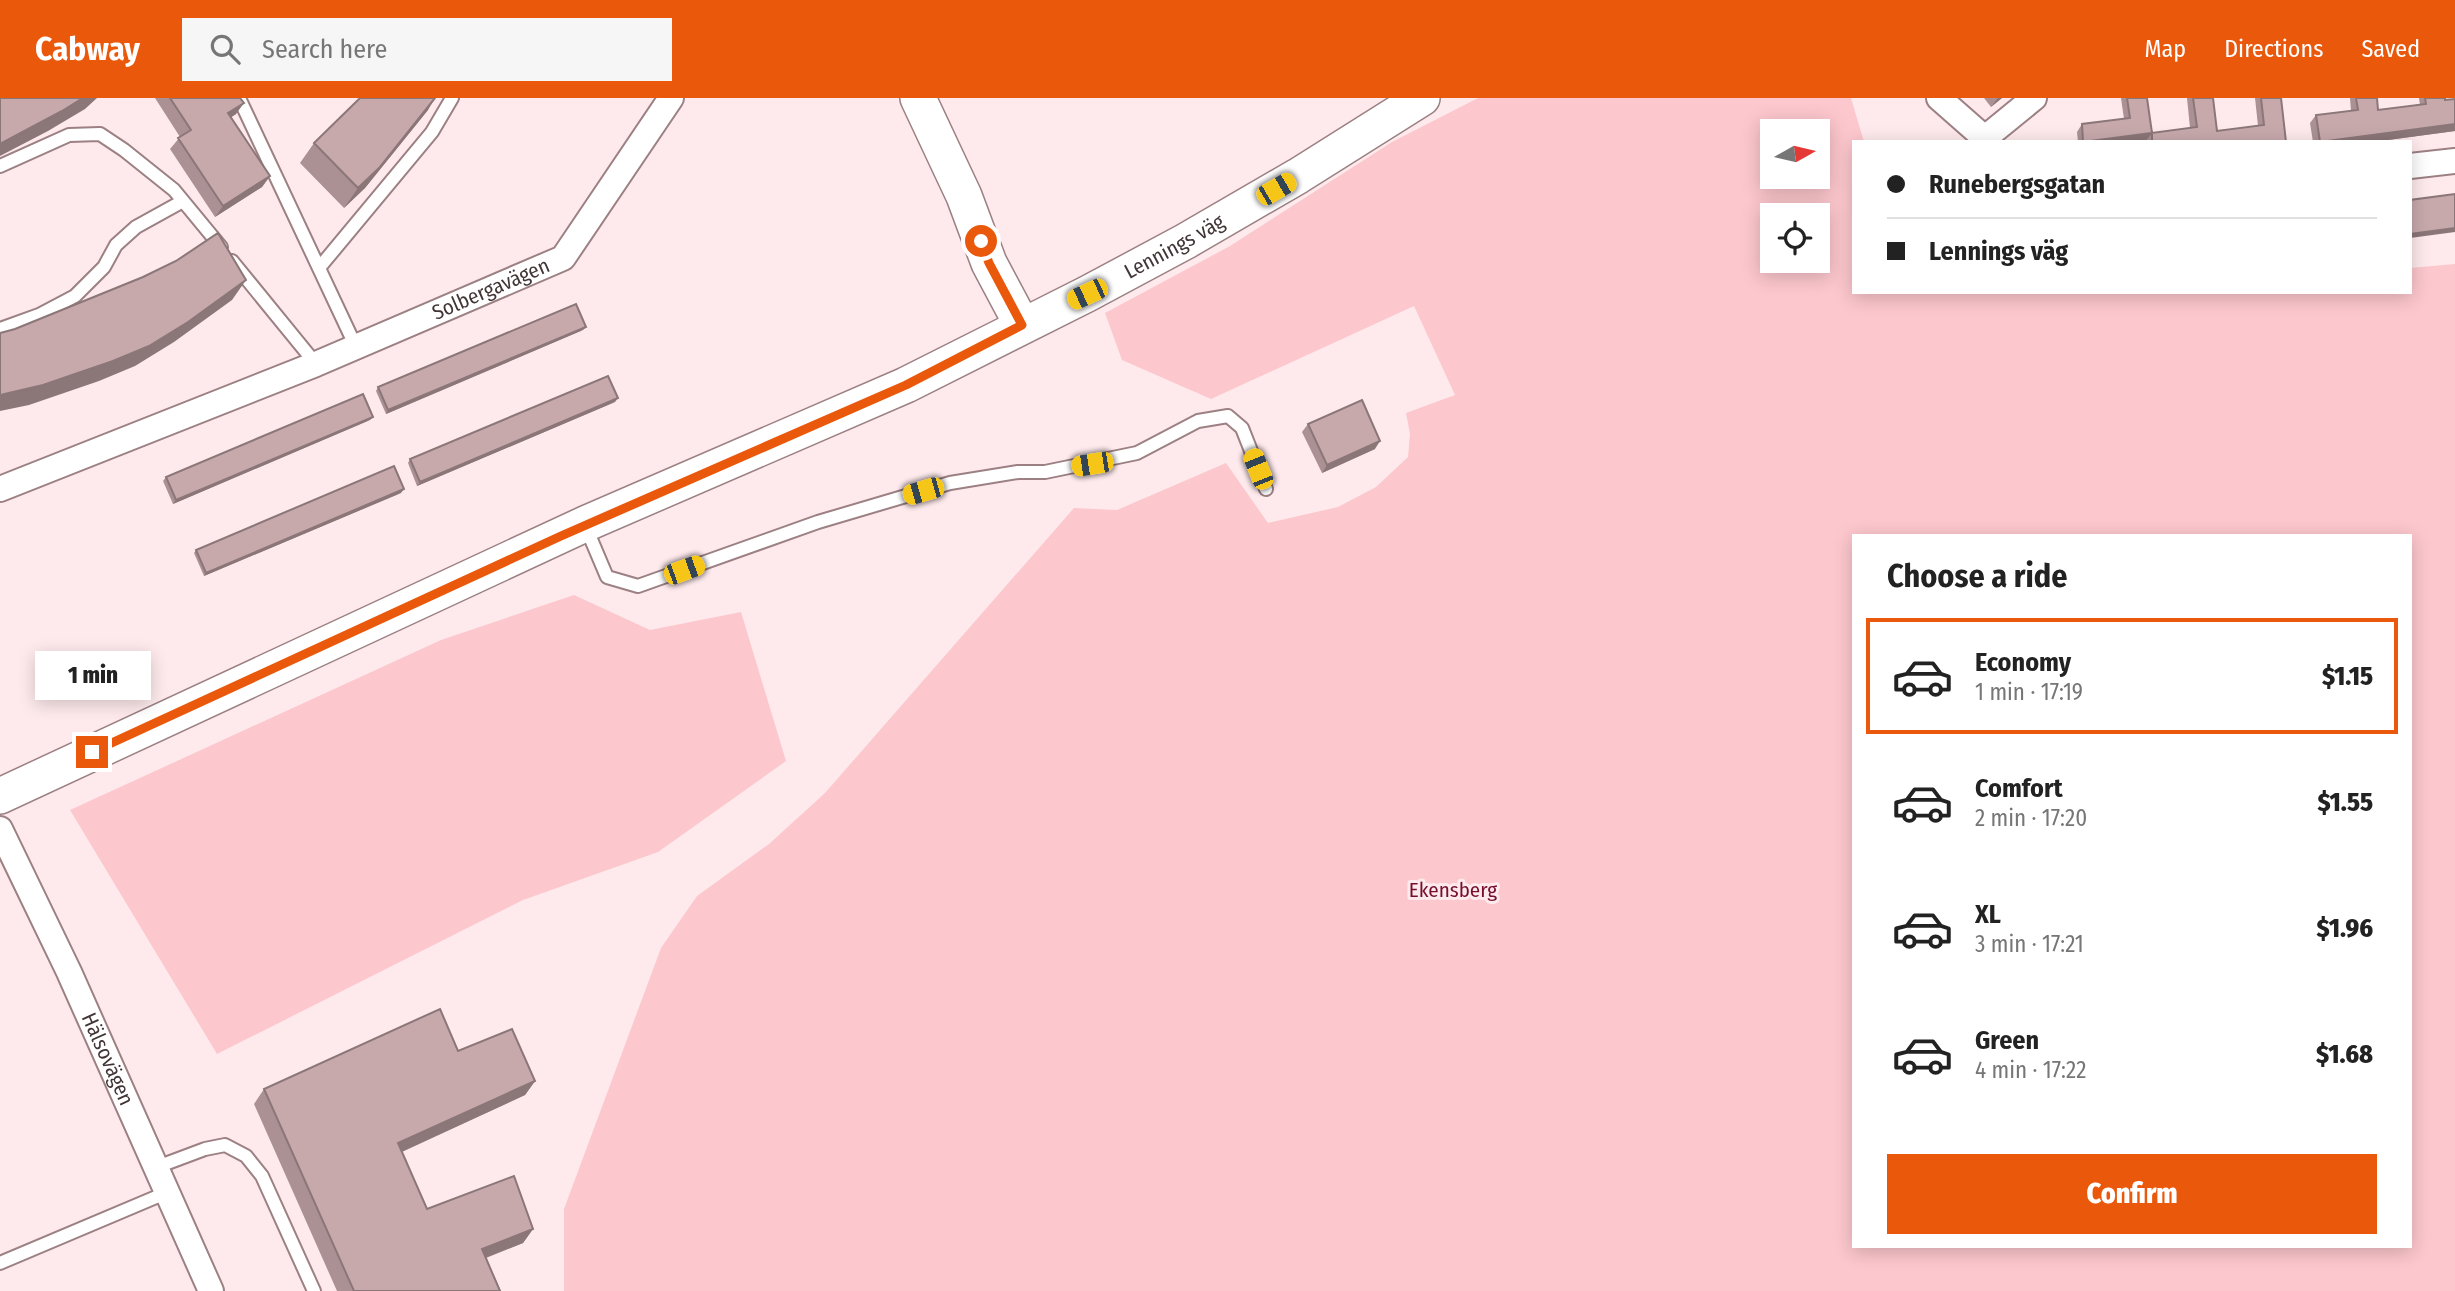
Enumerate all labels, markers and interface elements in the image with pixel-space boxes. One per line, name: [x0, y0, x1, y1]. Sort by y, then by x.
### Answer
search box: [182, 18, 672, 81]
text: Cabway: [35, 29, 140, 69]
icon: search: [206, 30, 244, 68]
text: Search here: [262, 34, 387, 65]
text: Map: [2145, 35, 2186, 63]
text: Directions: [2224, 35, 2323, 63]
text: Saved: [2361, 35, 2420, 63]
north arrow: [1760, 119, 1830, 189]
map controls: [1760, 119, 1830, 273]
car: [1253, 169, 1300, 209]
text: Runebergsgatan: [1929, 169, 2105, 200]
button: locate: [1760, 203, 1830, 273]
street label: Lennings väg: [1120, 208, 1229, 285]
route start: [965, 225, 997, 257]
text: Lennings väg: [1929, 236, 2068, 267]
street label: Solbergavägen: [428, 252, 553, 326]
car: [1064, 276, 1111, 312]
car: [1241, 446, 1276, 492]
car: [1070, 450, 1115, 478]
car: [900, 475, 947, 507]
car: [661, 553, 708, 587]
text: Choose a ride: [1887, 557, 2068, 595]
icon: car: [1891, 645, 1954, 708]
text: Economy: [1975, 647, 2071, 678]
callout: 1 min: [34, 650, 150, 700]
text: 1 min: [68, 661, 118, 689]
text: $1.15: [2322, 661, 2373, 692]
text: 1 min · 17:19: [1975, 678, 2083, 706]
route end: [76, 736, 108, 768]
icon: car: [1891, 771, 1954, 834]
text: Comfort: [1975, 773, 2063, 804]
text: $1.55: [2317, 787, 2373, 818]
text: 2 min · 17:20: [1975, 804, 2087, 832]
park label: Ekensberg: [1409, 877, 1497, 903]
icon: car: [1891, 897, 1954, 960]
text: XL: [1975, 899, 2001, 930]
text: $1.96: [2317, 913, 2373, 944]
text: 3 min · 17:21: [1975, 930, 2084, 958]
street label: Hälsovägen: [76, 1009, 140, 1109]
icon: car: [1891, 1023, 1954, 1086]
text: Green: [1975, 1025, 2039, 1056]
text: $1.68: [2316, 1039, 2373, 1070]
text: 4 min · 17:22: [1975, 1056, 2086, 1084]
button: Confirm: [1887, 1154, 2377, 1234]

